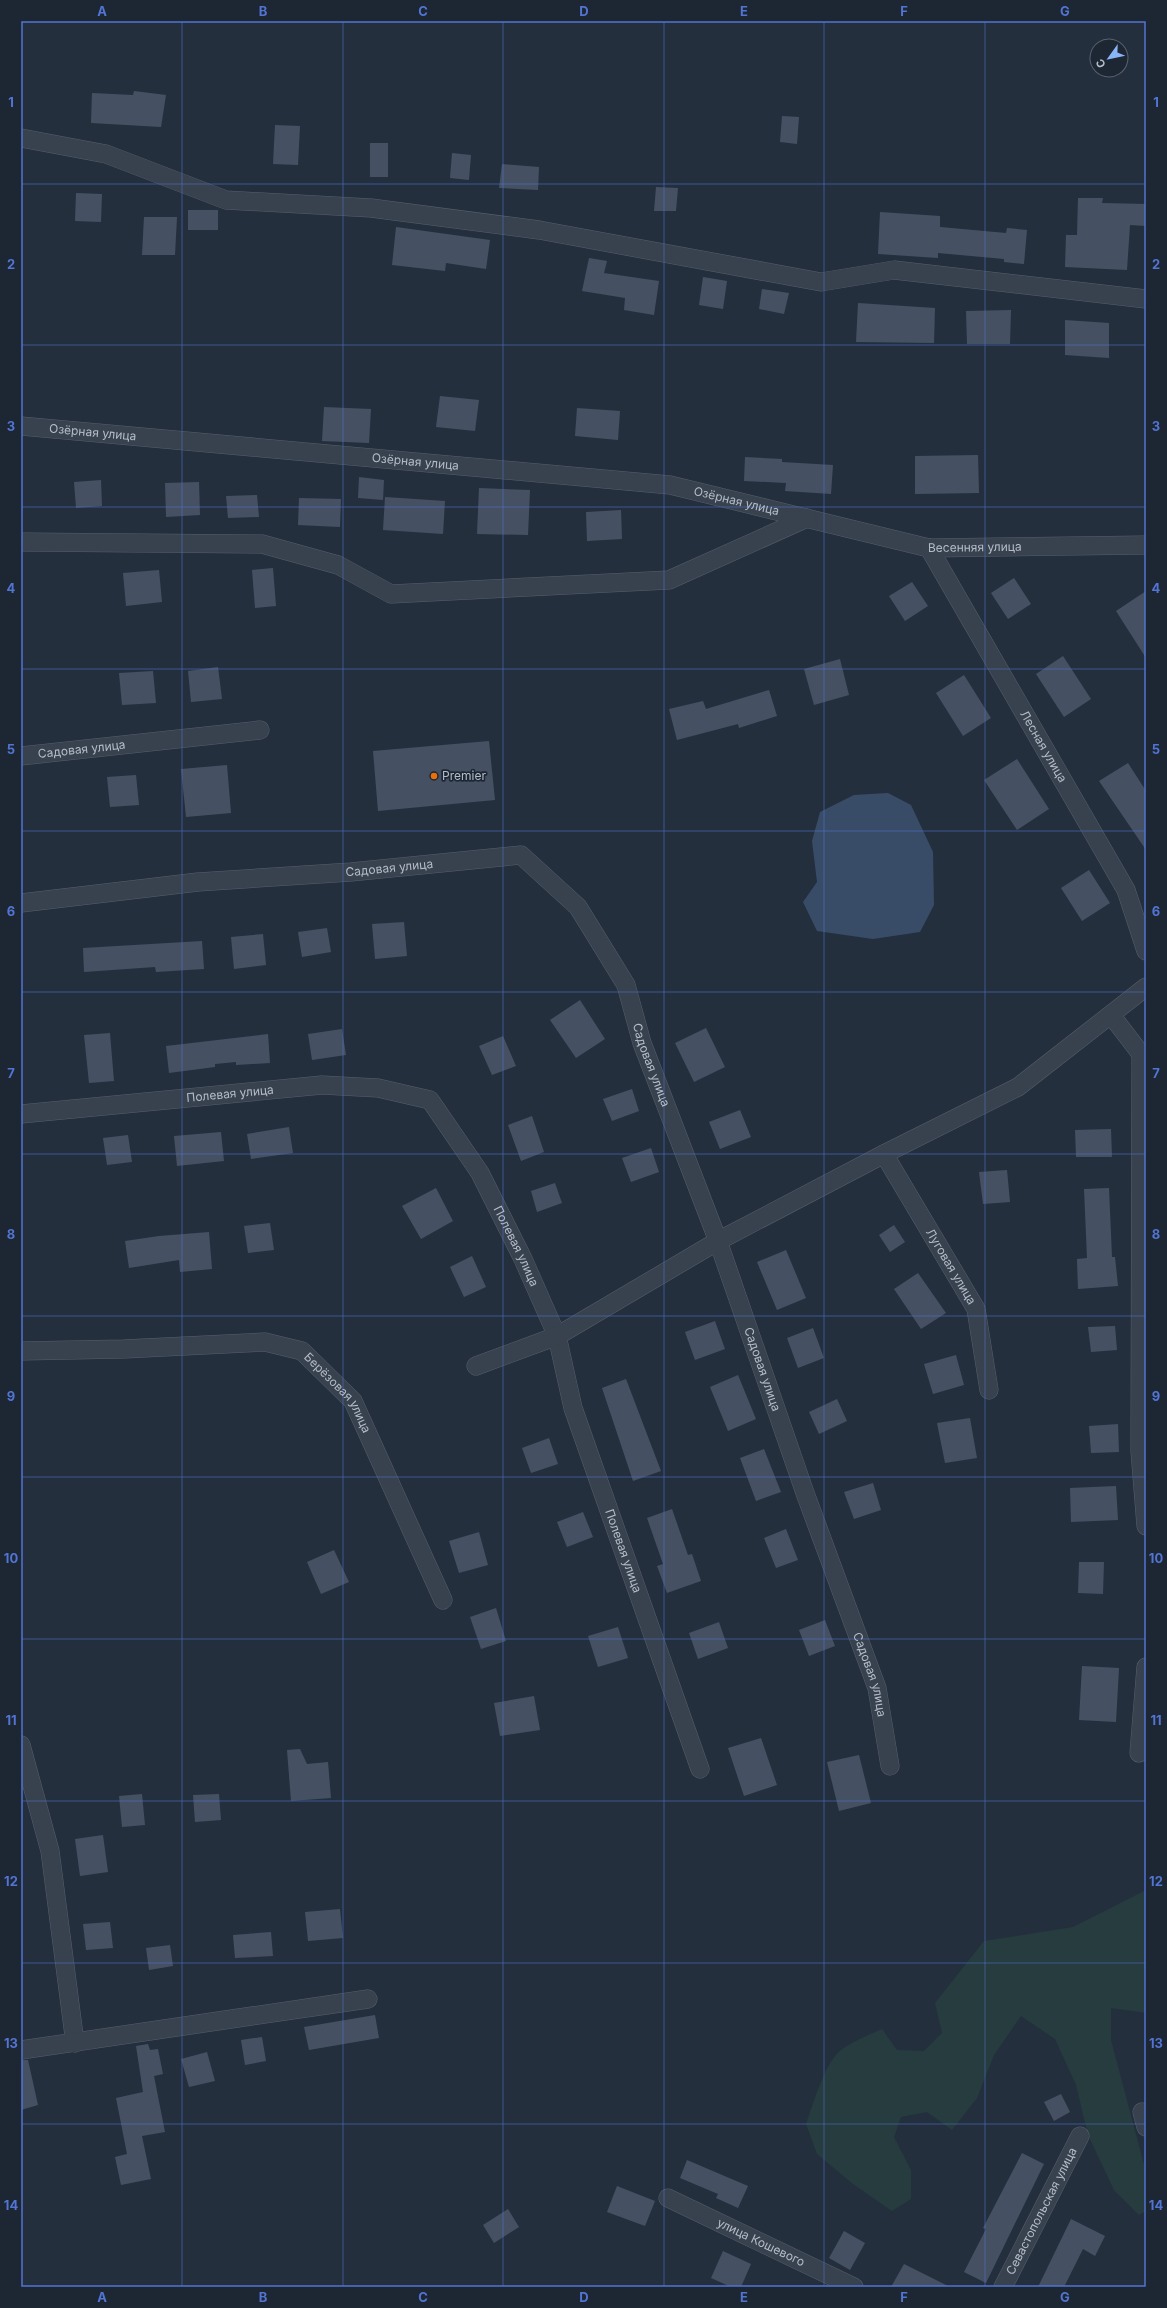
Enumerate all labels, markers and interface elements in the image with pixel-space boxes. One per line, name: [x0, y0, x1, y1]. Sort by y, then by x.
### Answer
text: A: [97, 3, 107, 19]
text: B: [259, 3, 268, 19]
text: C: [418, 3, 428, 19]
text: D: [579, 3, 589, 19]
text: E: [740, 3, 748, 19]
text: F: [900, 3, 908, 19]
text: G: [1060, 3, 1070, 19]
north arrow: [1089, 38, 1129, 78]
text: С: [1093, 56, 1109, 71]
text: 1: [8, 94, 14, 110]
text: 1: [1153, 94, 1159, 110]
text: 2: [7, 256, 15, 272]
text: 2: [1152, 256, 1160, 272]
text: 3: [7, 418, 15, 434]
text: 3: [1152, 418, 1160, 434]
street label: Озёрная улица: [48, 421, 137, 443]
street label: Озёрная улица: [371, 450, 460, 473]
street label: Озёрная улица: [692, 483, 781, 518]
street label: Весенняя улица: [928, 539, 1022, 555]
text: 4: [7, 580, 16, 596]
text: 4: [1152, 580, 1161, 596]
street label: Лесная улица: [1017, 707, 1070, 785]
street label: Садовая улица: [37, 737, 126, 761]
text: 5: [7, 741, 15, 757]
text: 5: [1152, 741, 1160, 757]
place label: Premier: [442, 768, 486, 783]
marker: Premier: [429, 771, 439, 781]
street label: Садовая улица: [345, 856, 434, 879]
text: 6: [7, 903, 15, 919]
text: 6: [1152, 903, 1160, 919]
street label: Садовая улица: [630, 1021, 674, 1109]
text: 7: [7, 1065, 15, 1081]
text: 7: [1152, 1065, 1160, 1081]
street label: Полевая улица: [186, 1082, 274, 1105]
street label: Полевая улица: [491, 1203, 542, 1289]
text: 8: [7, 1226, 15, 1242]
street label: Луговая улица: [923, 1226, 980, 1307]
text: 8: [1152, 1226, 1160, 1242]
street label: Садовая улица: [741, 1325, 784, 1413]
street label: Берёзовая улица: [301, 1349, 374, 1435]
text: 9: [7, 1388, 15, 1404]
text: 9: [1152, 1388, 1160, 1404]
street label: Полевая улица: [602, 1507, 645, 1595]
text: 10: [4, 1550, 18, 1566]
text: 10: [1149, 1550, 1163, 1566]
street label: Садовая улица: [850, 1630, 890, 1718]
text: 11: [5, 1712, 17, 1728]
text: 11: [1150, 1712, 1162, 1728]
text: 12: [4, 1873, 18, 1889]
text: 12: [1149, 1873, 1163, 1889]
text: 13: [4, 2035, 18, 2051]
text: 13: [1149, 2035, 1163, 2051]
street label: Севастопольская улица: [1002, 2145, 1080, 2277]
text: 14: [4, 2197, 18, 2213]
text: 14: [1149, 2197, 1163, 2213]
street label: улица Кошевого: [715, 2215, 807, 2269]
text: A: [97, 2289, 107, 2305]
text: B: [259, 2289, 268, 2305]
text: C: [418, 2289, 428, 2305]
text: D: [579, 2289, 589, 2305]
text: E: [740, 2289, 748, 2305]
text: F: [900, 2289, 908, 2305]
text: G: [1060, 2289, 1070, 2305]

